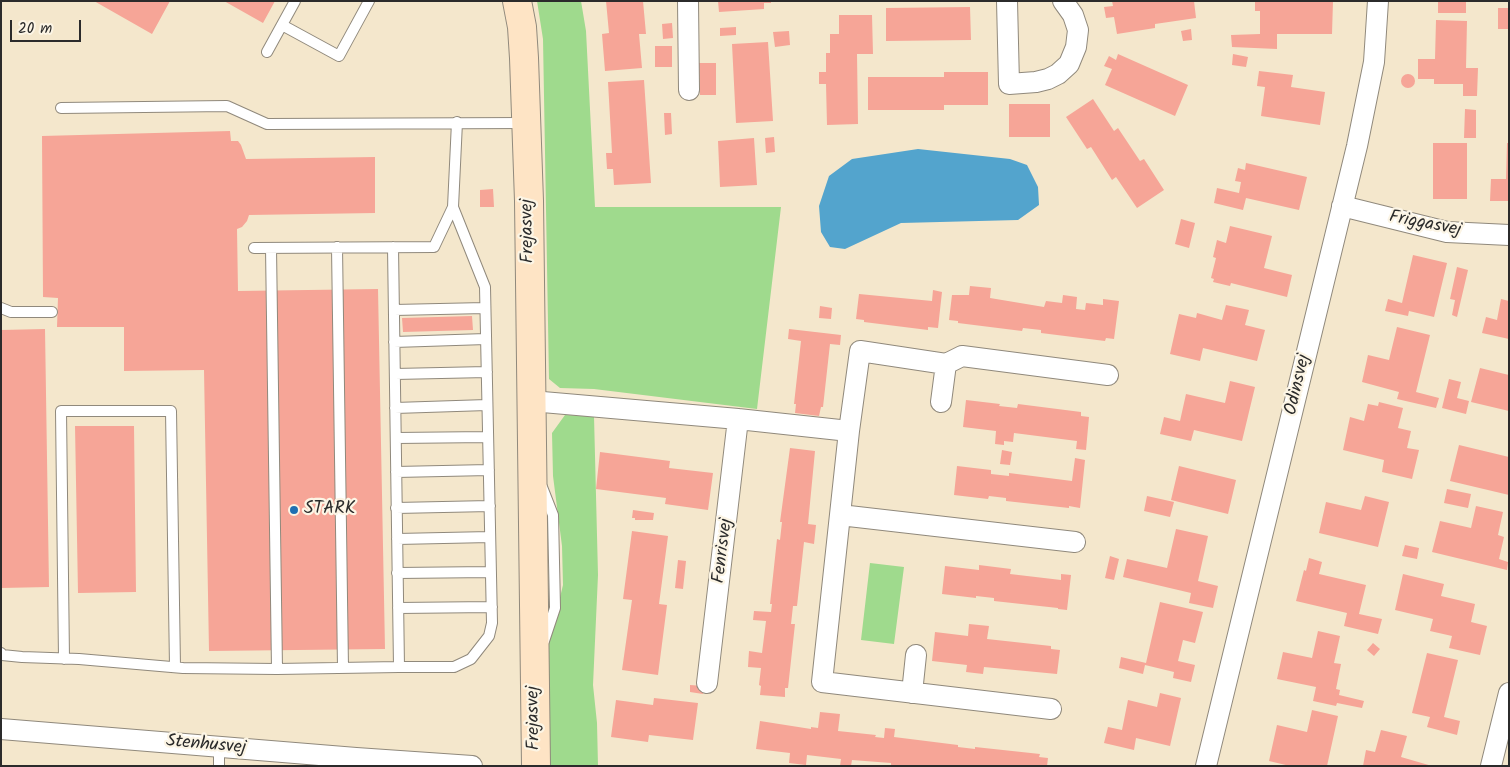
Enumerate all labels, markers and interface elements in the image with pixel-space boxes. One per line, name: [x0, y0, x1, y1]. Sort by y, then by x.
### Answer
scale bar: [12, 10, 84, 42]
text: 20 m: [18, 17, 52, 41]
street label: Frejasvej: [518, 199, 540, 263]
street label: Friggasvej: [1387, 207, 1463, 243]
street label: Odinsvej: [1282, 352, 1316, 418]
place label: STARK: [304, 499, 355, 521]
marker: STARK: [288, 504, 300, 516]
street label: Fenrisvej: [709, 517, 739, 585]
street label: Frejasvej: [524, 686, 546, 750]
street label: Stenhusvej: [165, 732, 247, 760]

